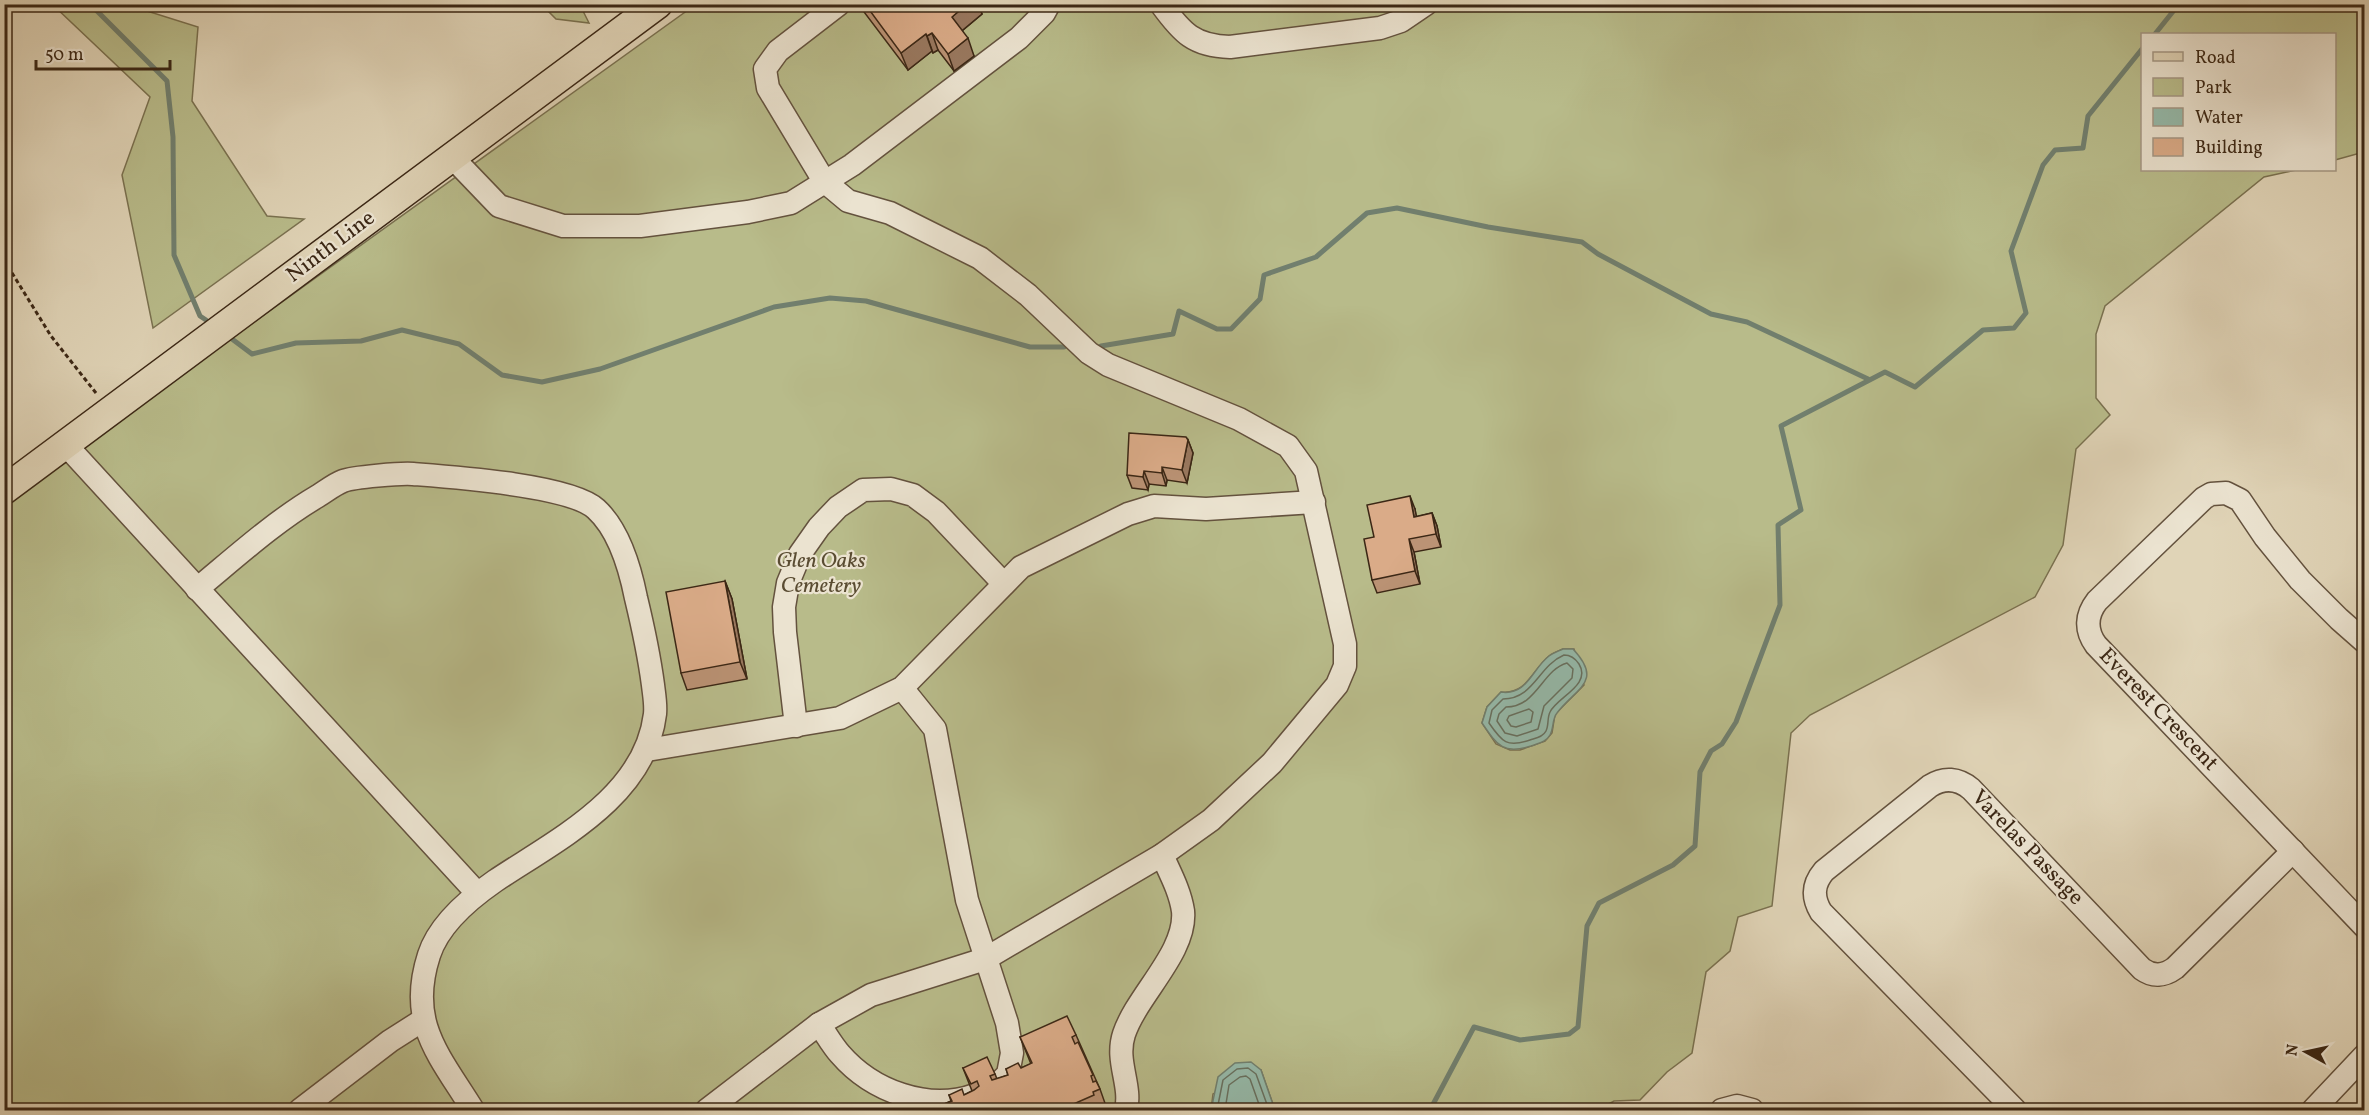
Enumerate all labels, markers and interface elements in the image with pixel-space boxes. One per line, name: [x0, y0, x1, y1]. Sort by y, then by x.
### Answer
scale bar: [36, 33, 170, 71]
legend: [2141, 33, 2336, 171]
text: 50 m: [45, 43, 84, 68]
text: Road: [2195, 46, 2236, 71]
text: Park: [2195, 76, 2232, 101]
text: Water: [2195, 106, 2243, 131]
text: Building: [2195, 136, 2263, 161]
street label: Ninth Line: [280, 203, 382, 291]
park label: Glen Oaks Cemetery: [776, 546, 866, 602]
street label: Everest Crescent: [2091, 641, 2225, 779]
street label: Varelas Passage: [1964, 783, 2090, 913]
north arrow: [2276, 1022, 2336, 1082]
text: N: [2281, 1043, 2305, 1057]

